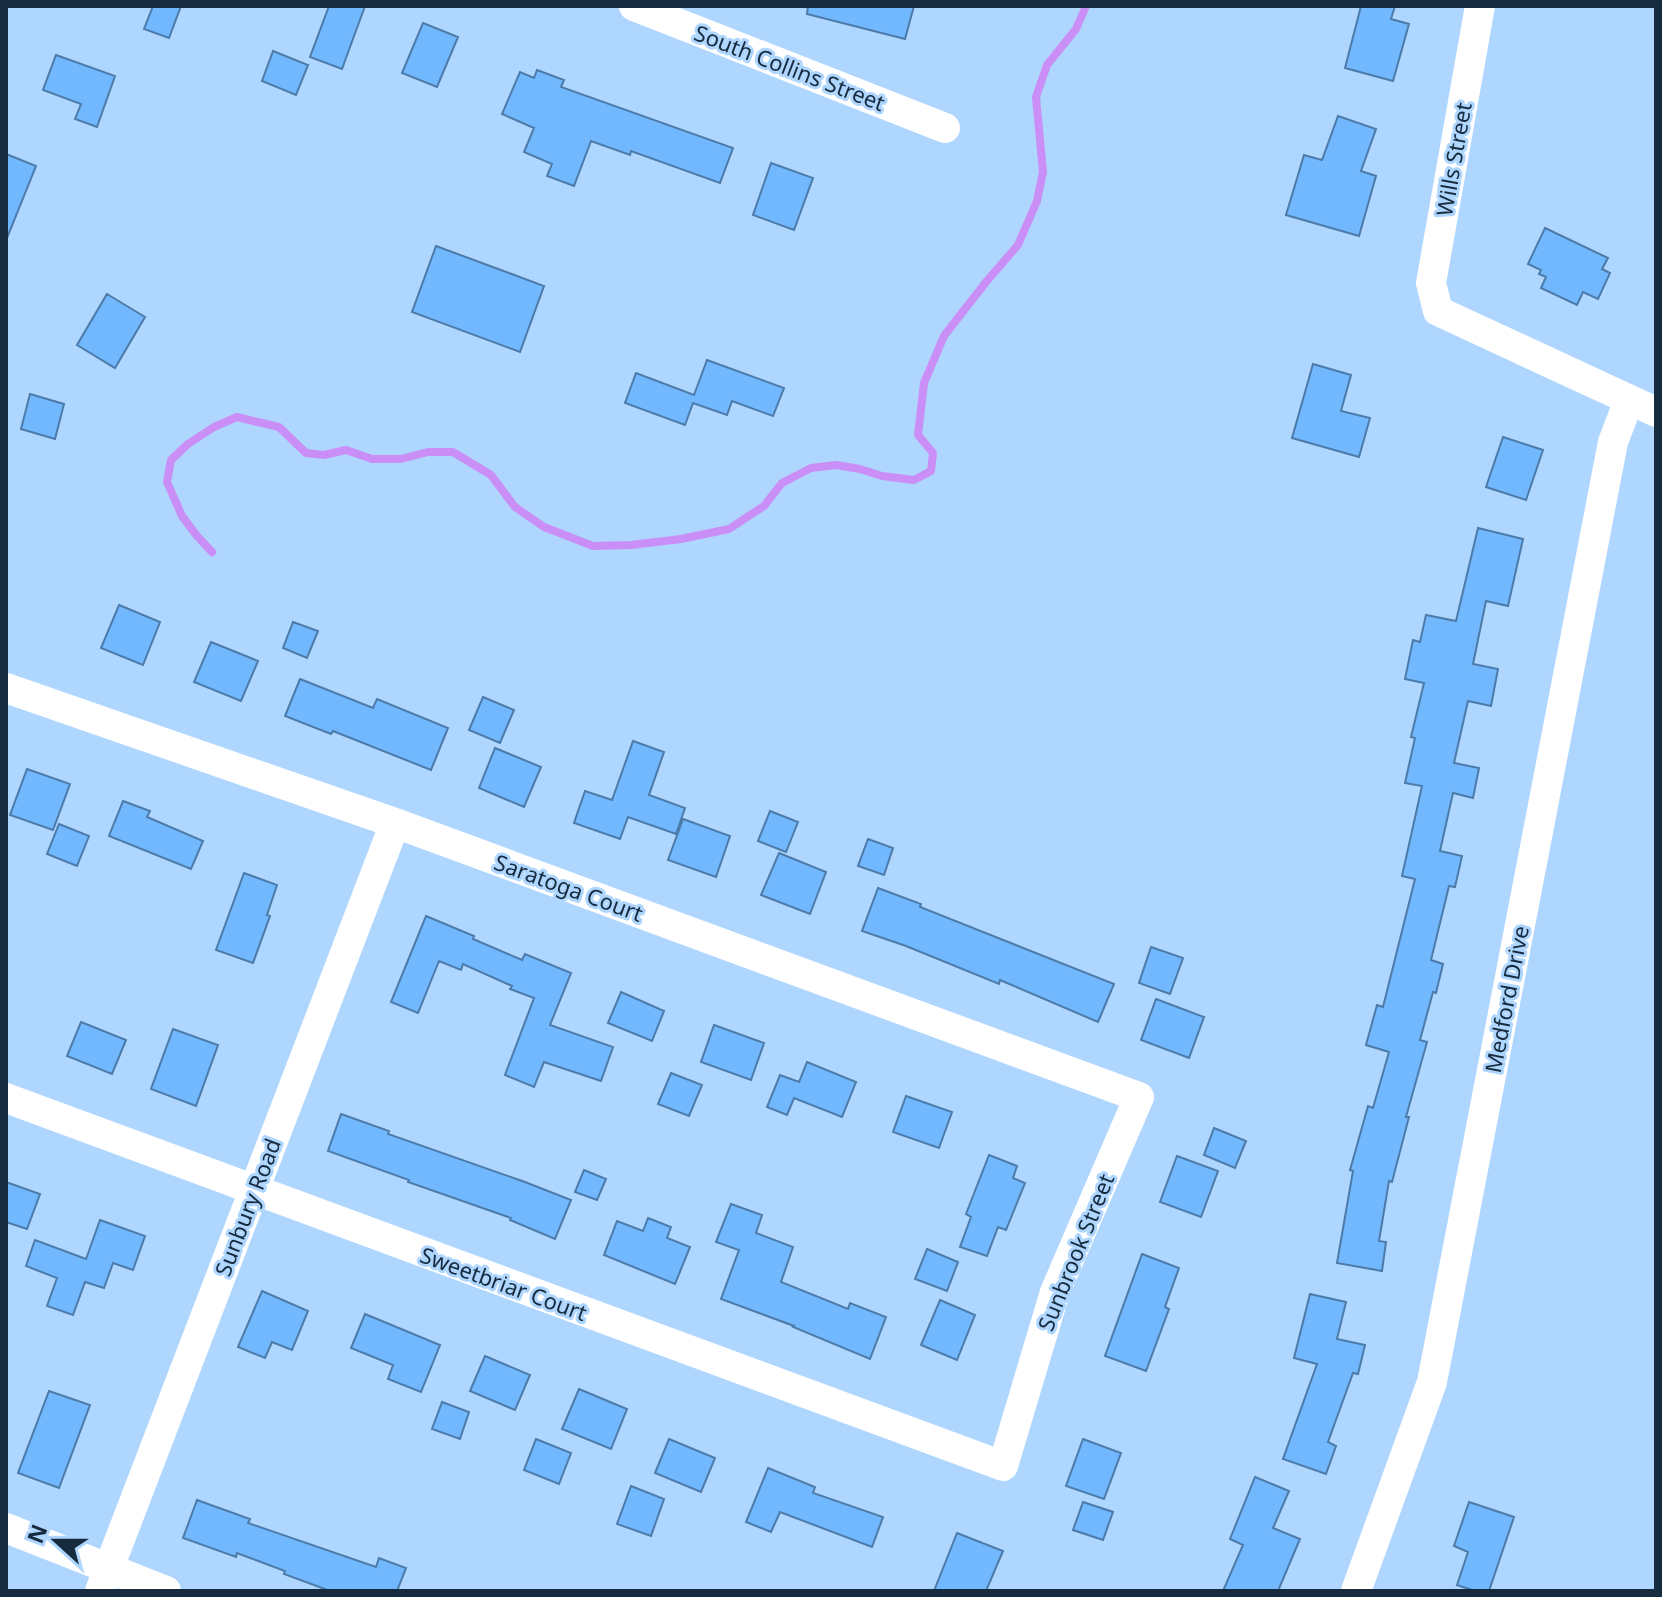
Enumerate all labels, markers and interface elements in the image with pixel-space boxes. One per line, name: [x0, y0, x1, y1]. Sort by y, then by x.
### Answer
street label: South Collins Street: [690, 17, 890, 117]
street label: Wills Street: [1428, 100, 1478, 218]
street label: Saratoga Court: [491, 846, 648, 928]
street label: Medford Drive: [1477, 923, 1535, 1075]
street label: Sunbury Road: [207, 1134, 287, 1280]
street label: Sunbrook Street: [1030, 1169, 1120, 1335]
street label: Sweetbriar Court: [416, 1239, 592, 1327]
north arrow: [16, 1501, 96, 1581]
text: N: [19, 1520, 54, 1547]

